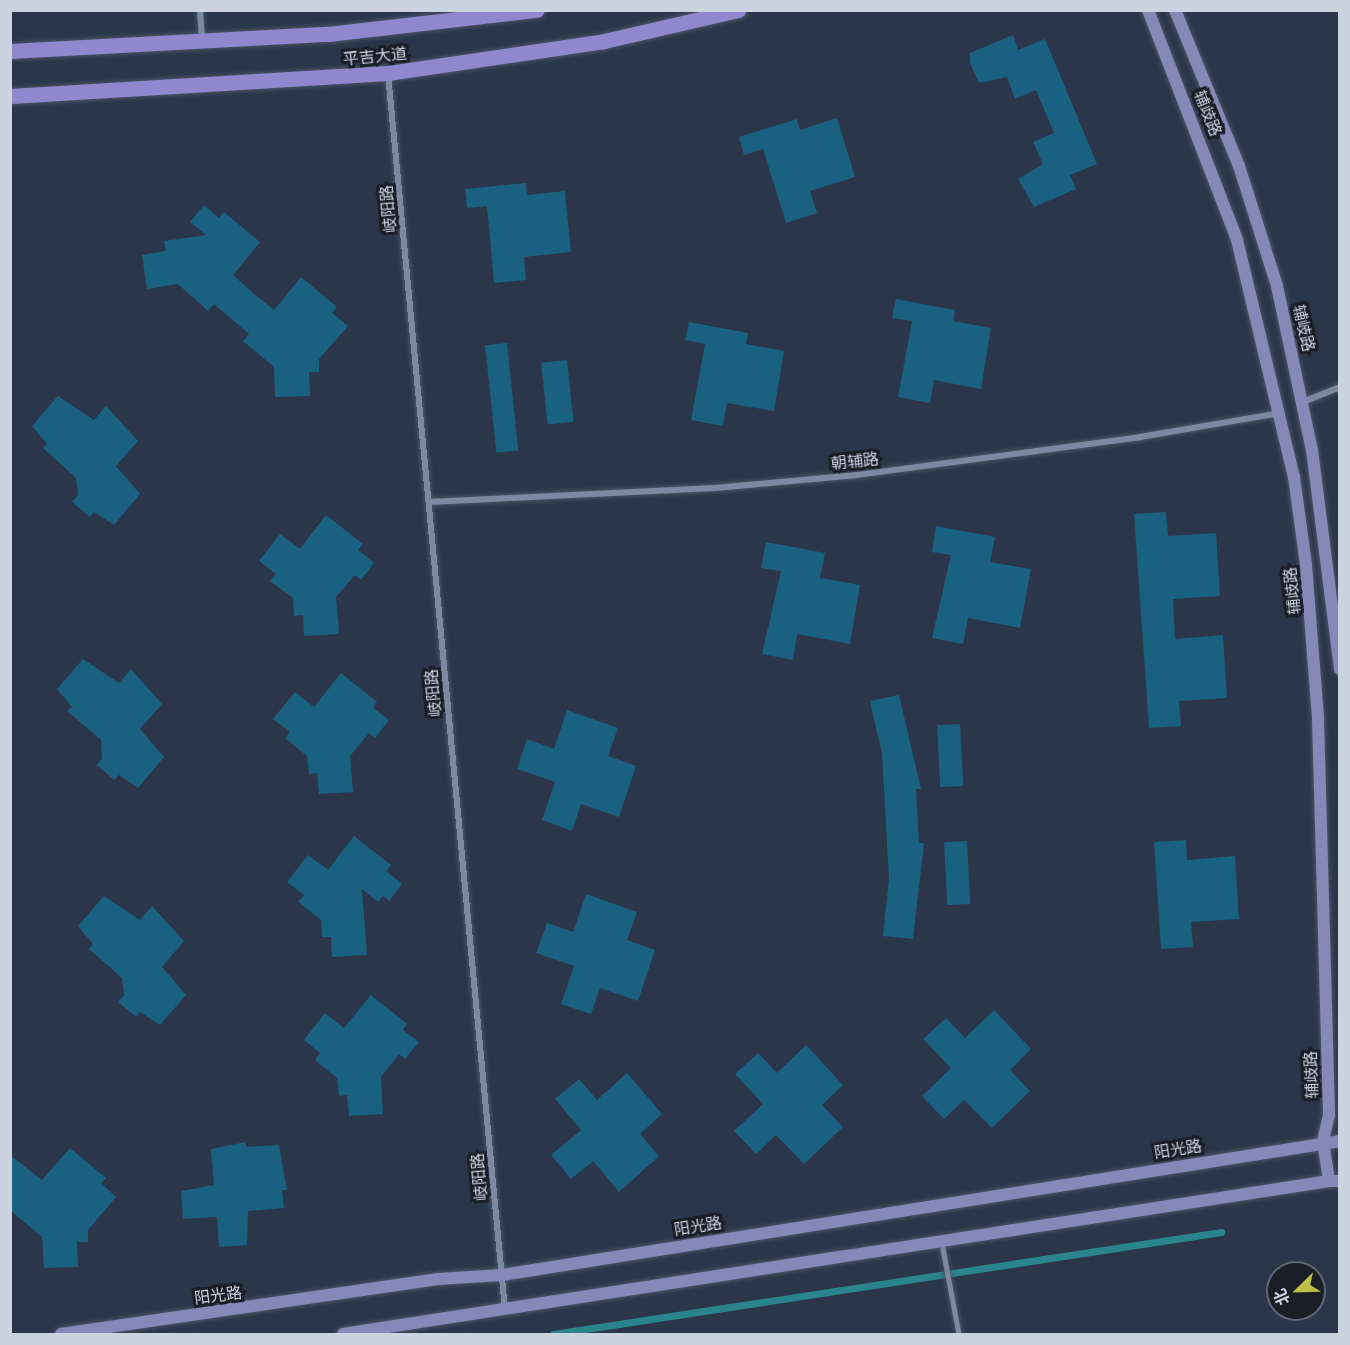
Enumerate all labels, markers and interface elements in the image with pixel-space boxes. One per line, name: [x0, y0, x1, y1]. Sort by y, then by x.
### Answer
street label: 平吉大道: [342, 43, 408, 69]
street label: 辅歧路: [1190, 87, 1226, 139]
street label: 岐阳路: [376, 184, 400, 234]
street label: 辅岐路: [1289, 302, 1319, 354]
street label: 朝辅路: [830, 449, 880, 473]
street label: 辅歧路: [1280, 566, 1304, 616]
street label: 岐阳路: [421, 668, 445, 718]
street label: 辅歧路: [1301, 1051, 1321, 1099]
street label: 阳光路: [1153, 1136, 1203, 1162]
street label: 岐阳路: [467, 1152, 491, 1202]
street label: 阳光路: [673, 1213, 723, 1239]
north arrow: [1266, 1261, 1326, 1321]
street label: 阳光路: [193, 1283, 243, 1307]
text: 北: [1269, 1286, 1294, 1309]

